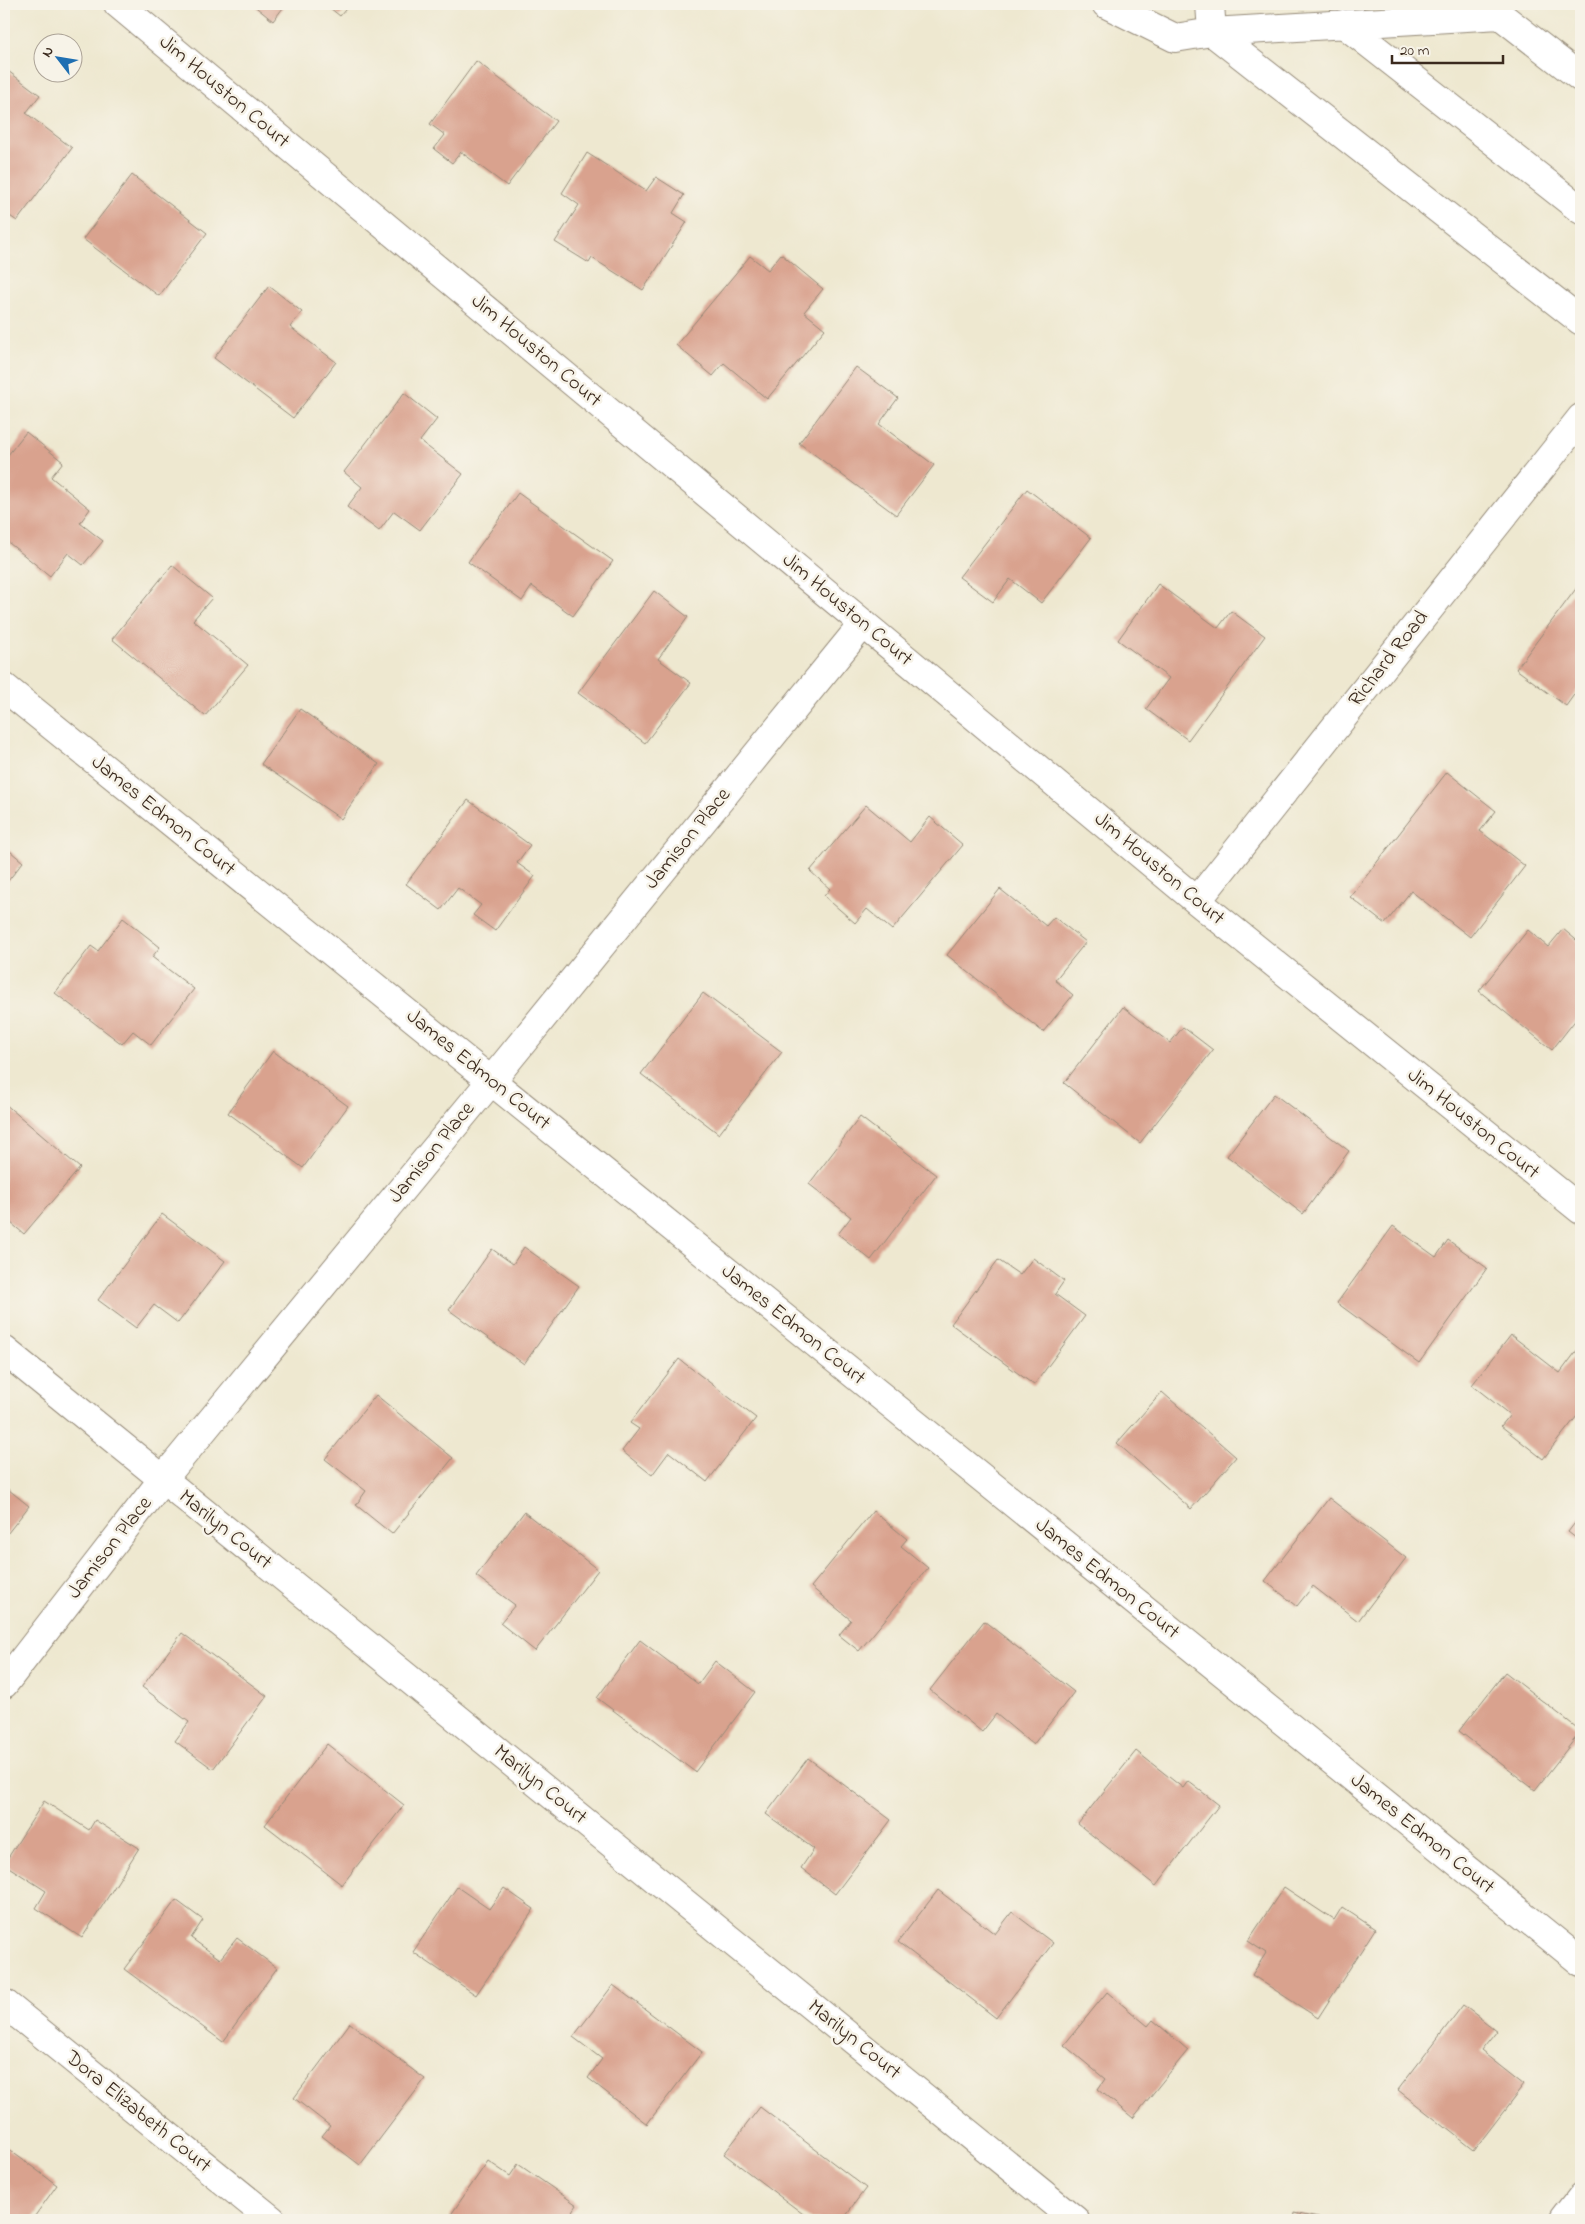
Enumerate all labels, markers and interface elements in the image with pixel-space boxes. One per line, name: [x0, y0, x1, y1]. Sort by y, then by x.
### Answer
street label: Jim Houston Court: [152, 28, 296, 156]
north arrow: [32, 32, 82, 82]
scale bar: [1392, 32, 1504, 64]
text: 20 m: [1400, 40, 1430, 62]
text: N: [37, 43, 60, 62]
street label: Jim Houston Court: [464, 287, 608, 415]
street label: Jim Houston Court: [775, 546, 919, 674]
street label: Richard Road: [1342, 604, 1436, 714]
street label: James Edmon Court: [84, 748, 242, 884]
street label: Jamison Place: [638, 781, 739, 896]
street label: Jim Houston Court: [1087, 805, 1231, 933]
street label: James Edmon Court: [399, 1002, 557, 1138]
street label: Jim Houston Court: [1400, 1061, 1546, 1187]
street label: Jamison Place: [382, 1095, 483, 1210]
street label: James Edmon Court: [714, 1257, 872, 1393]
street label: Marilyn Court: [170, 1483, 278, 1579]
street label: Jamison Place: [60, 1490, 160, 1606]
street label: James Edmon Court: [1028, 1511, 1186, 1647]
street label: Marilyn Court: [485, 1738, 593, 1834]
street label: James Edmon Court: [1343, 1766, 1501, 1902]
street label: Marilyn Court: [799, 1993, 907, 2089]
street label: Dora Elizabeth Court: [58, 2043, 218, 2180]

